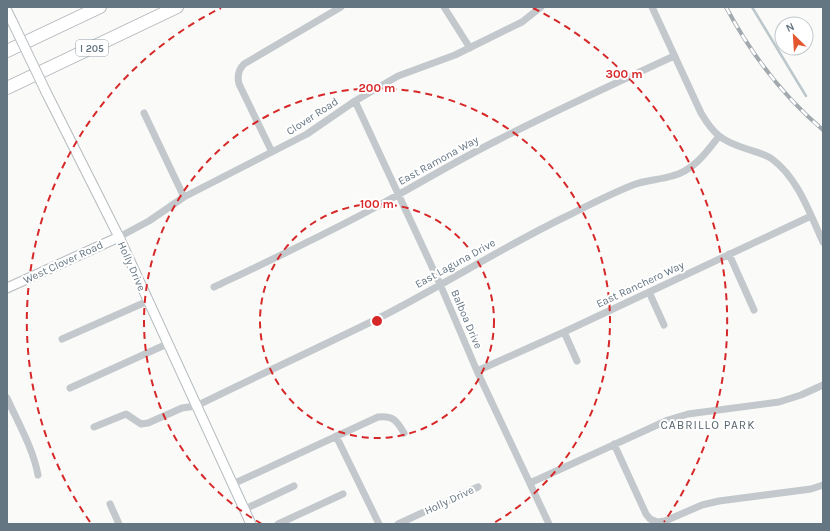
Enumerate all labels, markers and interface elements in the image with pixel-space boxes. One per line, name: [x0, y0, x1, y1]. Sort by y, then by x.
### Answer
north arrow: [774, 16, 814, 56]
text: N: [784, 20, 796, 35]
road number: I 205: [76, 40, 108, 56]
text: 300 m: [605, 67, 643, 81]
text: 200 m: [359, 81, 395, 95]
street label: Clover Road: [284, 95, 341, 138]
street label: East Ramona Way: [396, 133, 481, 188]
text: 100 m: [360, 197, 394, 211]
street label: East Laguna Drive: [413, 236, 498, 291]
street label: West Clover Road: [21, 238, 105, 287]
street label: Holly Drive: [115, 239, 148, 293]
street label: East Ranchero Way: [594, 258, 686, 311]
street label: Balboa Drive: [448, 288, 485, 351]
centre of rings: [370, 314, 384, 328]
district label: CABRILLO PARK: [661, 418, 755, 432]
street label: Holly Drive: [422, 483, 476, 518]

